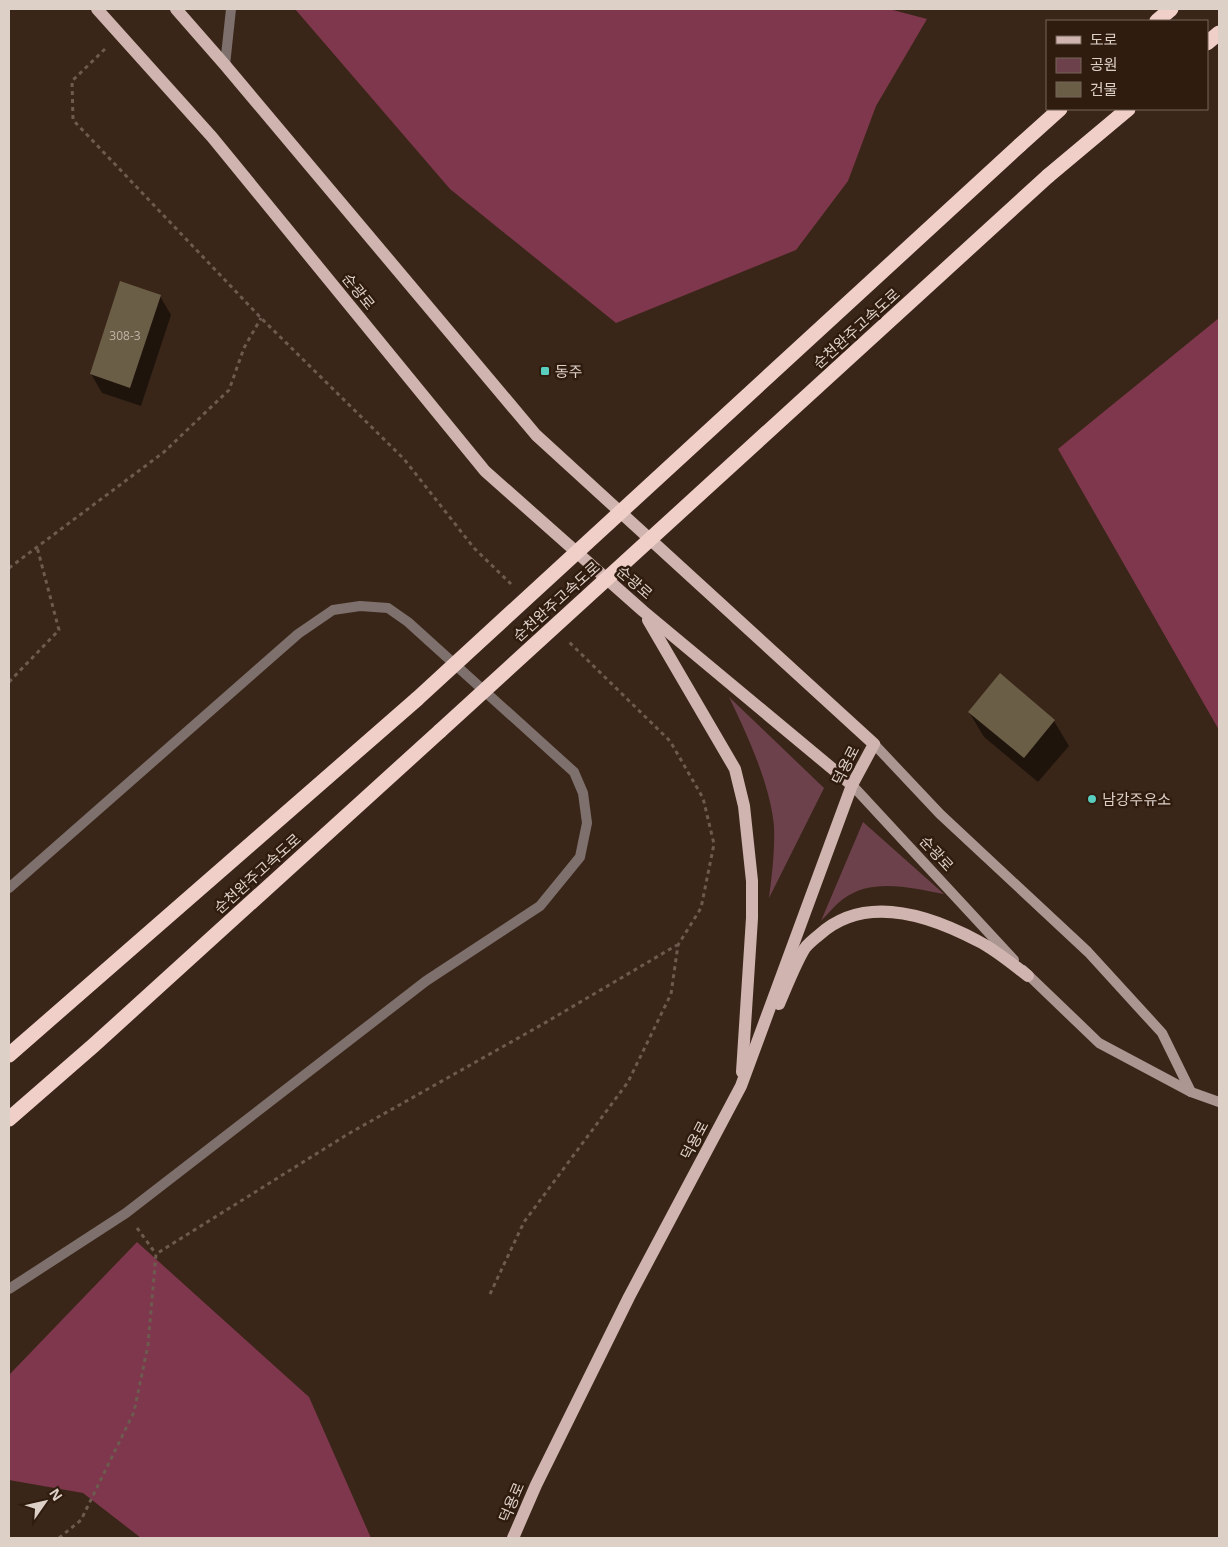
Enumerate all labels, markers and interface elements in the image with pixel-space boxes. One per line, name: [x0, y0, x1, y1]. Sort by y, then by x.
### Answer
legend: [1046, 20, 1208, 110]
text: 도로: [1090, 29, 1118, 49]
text: 공원: [1090, 54, 1118, 74]
text: 건물: [1090, 79, 1118, 99]
street label: 순광로: [338, 269, 380, 313]
street label: 순천완주고속도로: [808, 284, 904, 372]
house number: 308-3: [109, 327, 141, 344]
place label: 동주: [555, 361, 583, 381]
marker: 동주: [539, 365, 551, 377]
street label: 순천완주고속도로: [508, 557, 604, 645]
street label: 순광로: [613, 561, 657, 603]
street label: 덕용로: [827, 742, 863, 788]
place label: 남강주유소: [1102, 789, 1171, 809]
marker: 남강주유소: [1086, 793, 1098, 805]
street label: 순천완주고속도로: [209, 829, 305, 917]
street label: 순광로: [916, 831, 958, 875]
street label: 덕용로: [675, 1117, 713, 1163]
north arrow: [20, 1477, 70, 1527]
street label: 덕용로: [494, 1479, 528, 1525]
text: N: [45, 1484, 67, 1504]

